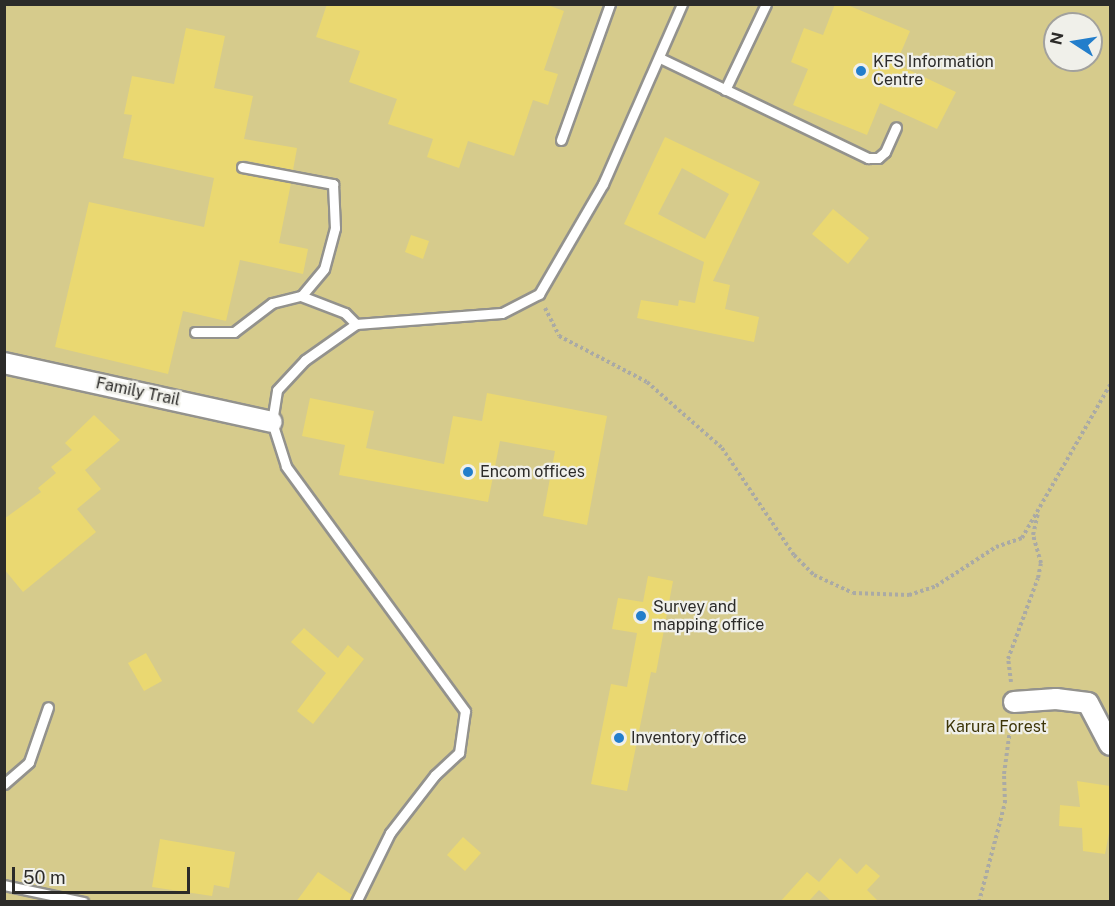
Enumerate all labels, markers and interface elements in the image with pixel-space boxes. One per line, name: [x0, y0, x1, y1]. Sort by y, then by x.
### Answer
north arrow: [1043, 12, 1103, 72]
text: N: [1046, 30, 1067, 47]
place label: KFS Information Centre: [873, 52, 994, 90]
marker: KFS Information Centre: [854, 64, 868, 78]
street label: Family Trail: [94, 374, 182, 410]
place label: Encom offices: [480, 462, 585, 482]
marker: Encom offices: [461, 465, 475, 479]
place label: Survey and mapping office: [653, 597, 764, 635]
marker: Survey and mapping office: [634, 609, 648, 623]
park label: Karura Forest: [945, 717, 1047, 737]
place label: Inventory office: [631, 728, 747, 748]
marker: Inventory office: [612, 731, 626, 745]
scale bar: [15, 855, 194, 893]
text: 50 m: [23, 867, 66, 888]

